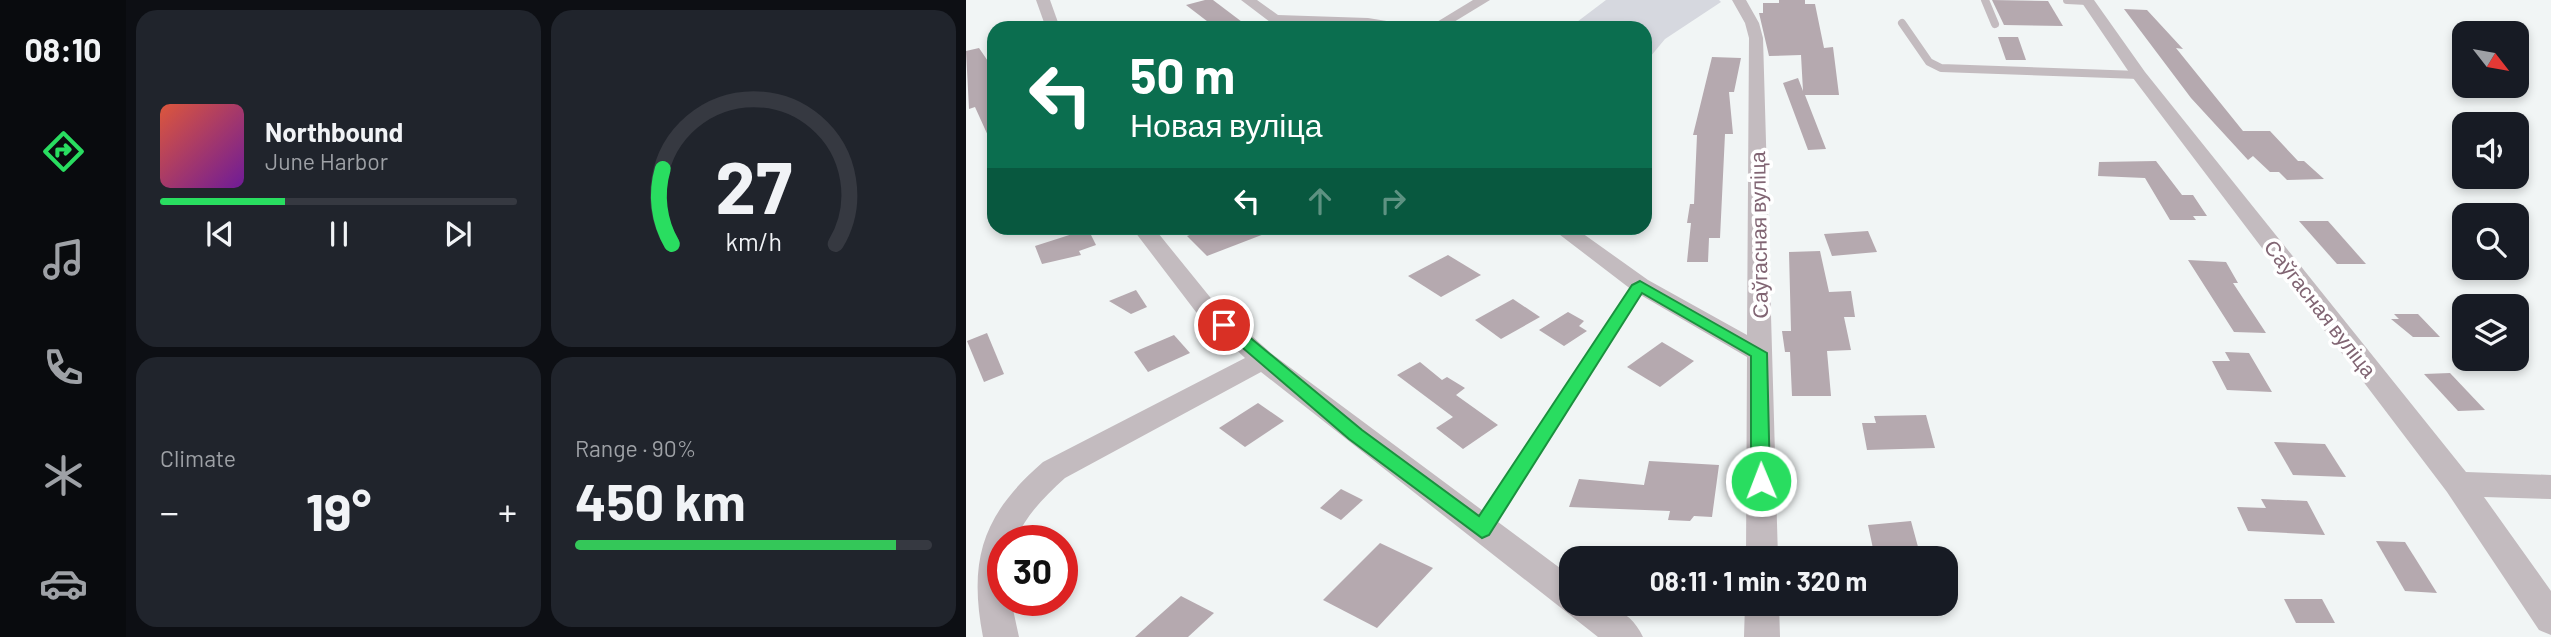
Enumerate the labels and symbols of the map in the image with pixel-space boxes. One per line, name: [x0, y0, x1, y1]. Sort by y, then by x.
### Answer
north arrow: [2452, 21, 2529, 98]
street label: Саўгасная вуліца: [1744, 151, 1772, 319]
street label: Саўгасная вуліца: [2260, 234, 2383, 382]
pin: [1194, 295, 1254, 355]
position arrow: [1724, 444, 1798, 518]
speed limit sign: 30: [987, 525, 1078, 616]

